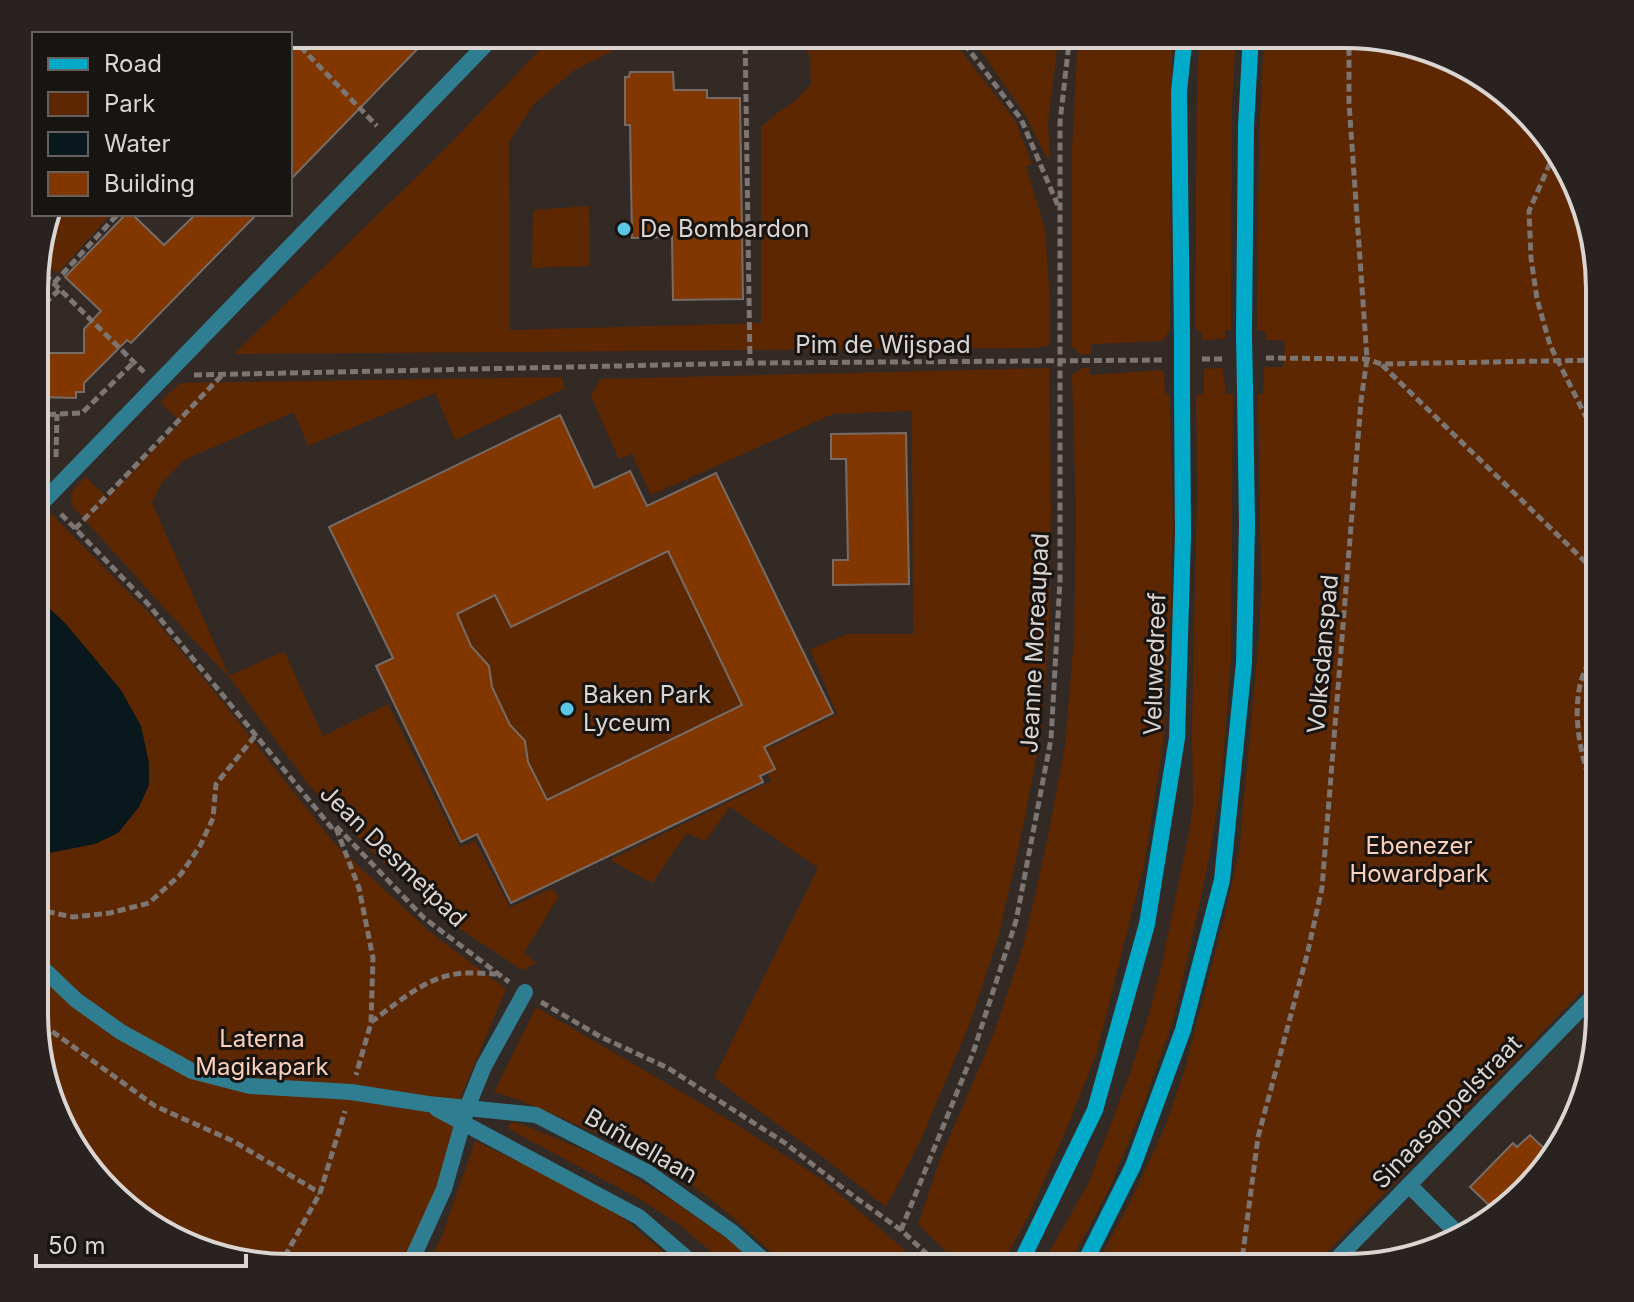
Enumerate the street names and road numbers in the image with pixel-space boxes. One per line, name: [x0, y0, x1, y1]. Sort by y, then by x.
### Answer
street label: Pim de Wijspad: [795, 330, 971, 359]
street label: Jeanne Moreaupad: [1014, 532, 1055, 754]
street label: Volksdanspad: [1301, 573, 1344, 735]
street label: Veluwedreef: [1138, 592, 1171, 736]
street label: Jean Desmetpad: [314, 778, 473, 933]
street label: Sinaasappelstraat: [1366, 1029, 1527, 1194]
street label: Buñuellaan: [580, 1102, 703, 1189]

